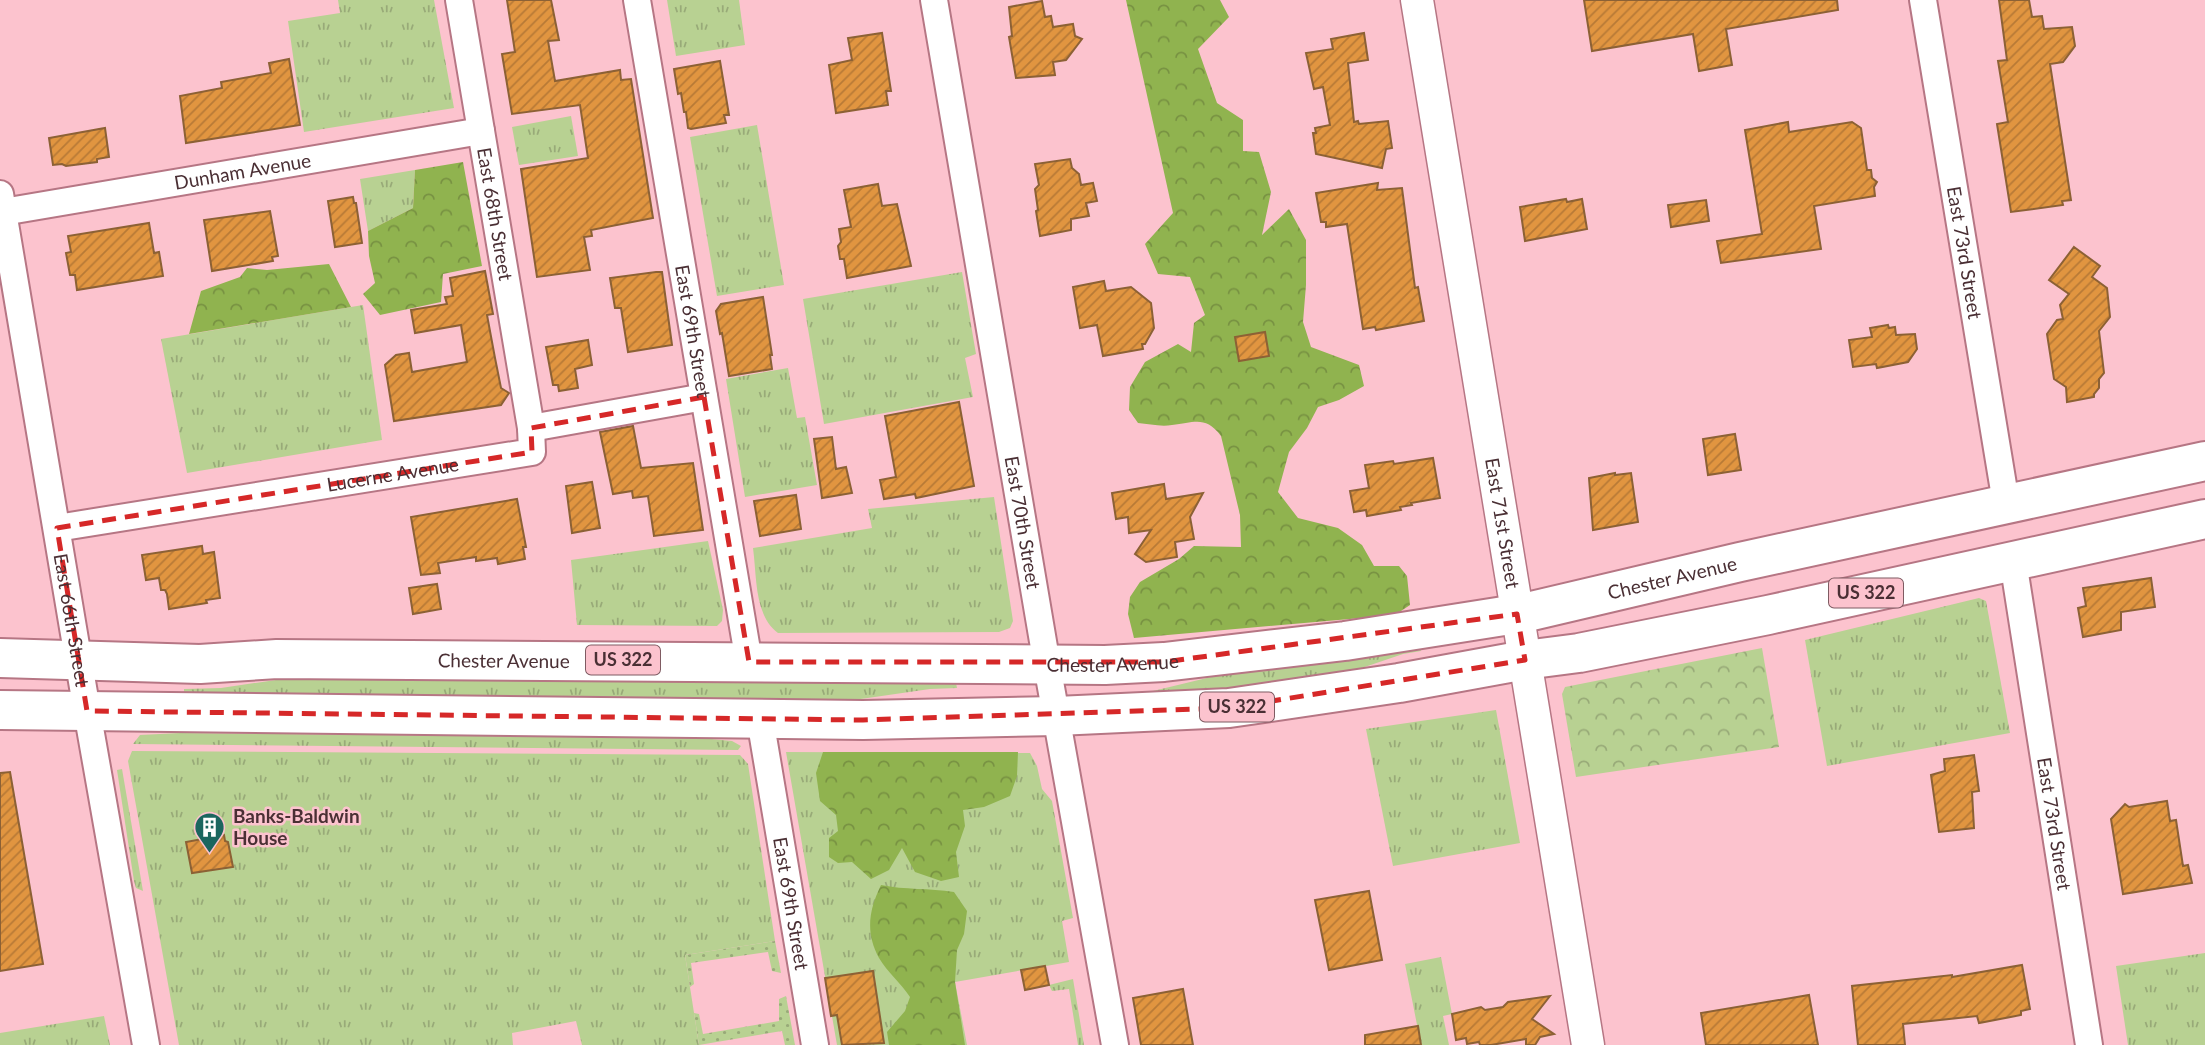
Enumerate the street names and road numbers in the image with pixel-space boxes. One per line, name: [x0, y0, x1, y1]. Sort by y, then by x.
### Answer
street label: East 68th Street: [473, 146, 518, 282]
street label: Dunham Avenue: [172, 148, 313, 194]
street label: East 73rd Street: [1943, 184, 1987, 321]
street label: East 69th Street: [671, 263, 716, 400]
street label: Lucerne Avenue: [325, 452, 460, 496]
street label: East 70th Street: [1001, 454, 1046, 591]
street label: East 71st Street: [1481, 456, 1525, 590]
street label: Chester Avenue: [1605, 551, 1739, 604]
street label: East 66th Street: [50, 552, 95, 688]
road number: US 322: [1829, 578, 1903, 608]
road number: US 322: [586, 646, 660, 674]
street label: Chester Avenue: [438, 648, 570, 672]
street label: Chester Avenue: [1047, 648, 1180, 676]
road number: US 322: [1200, 692, 1274, 722]
street label: East 73rd Street: [2033, 756, 2077, 892]
street label: East 69th Street: [769, 835, 814, 972]

